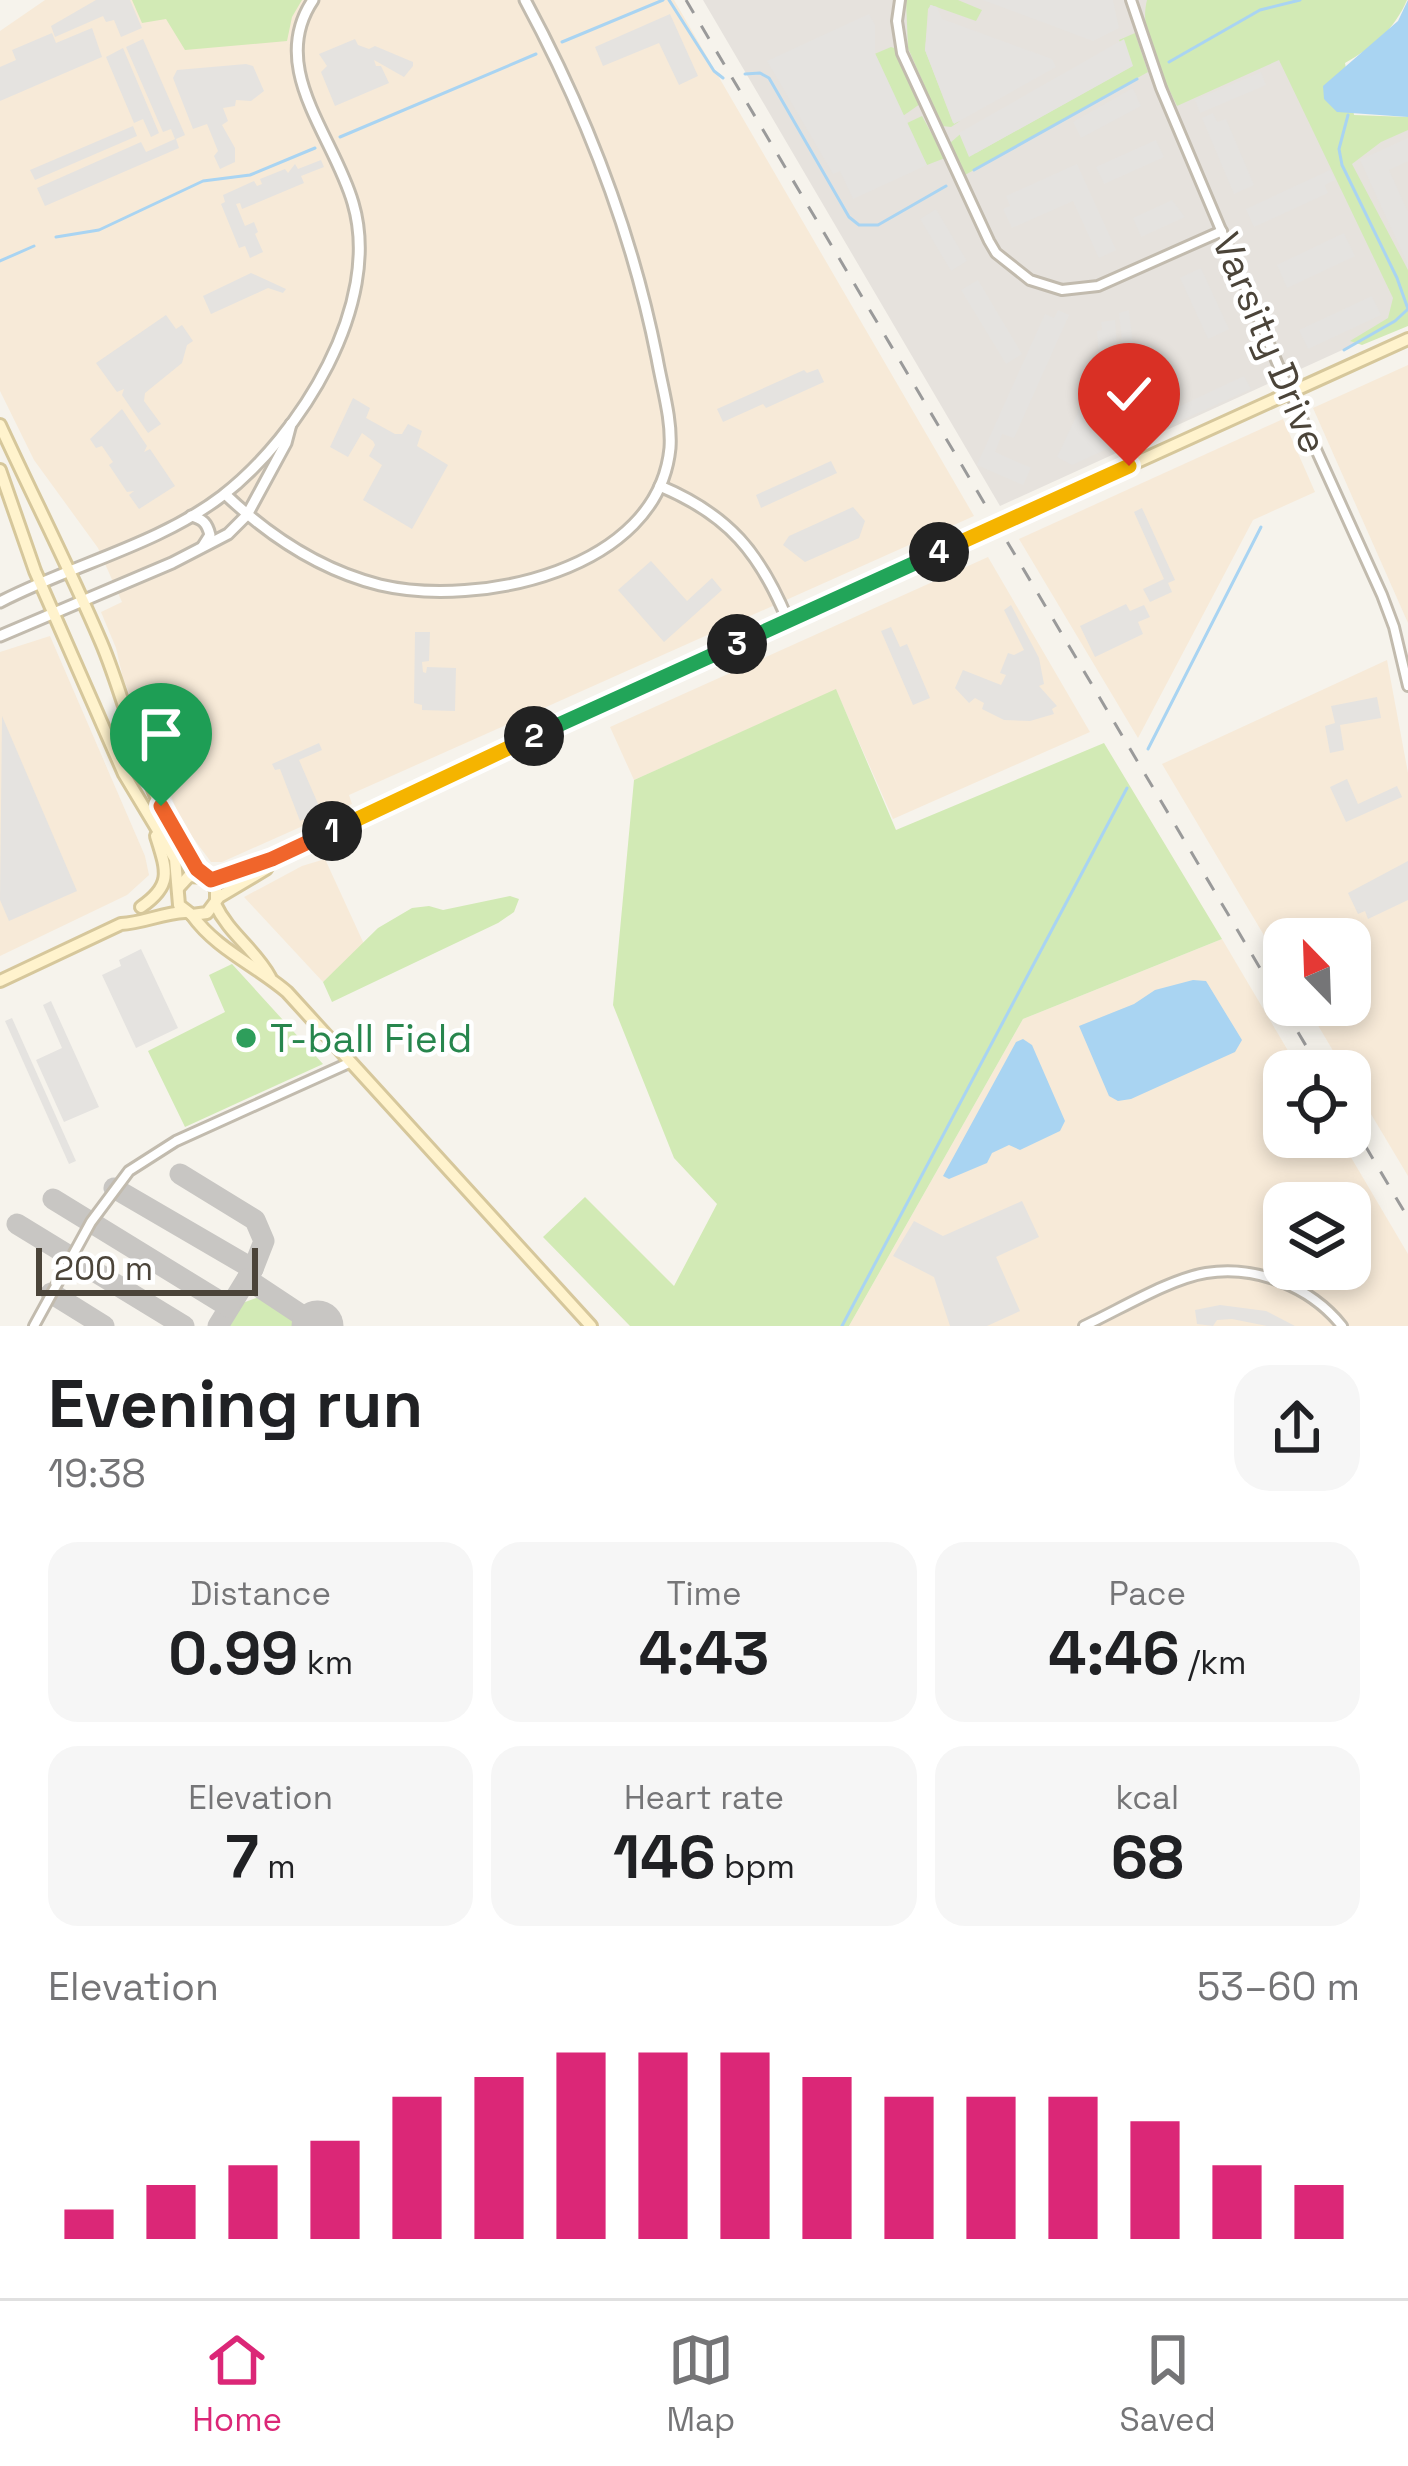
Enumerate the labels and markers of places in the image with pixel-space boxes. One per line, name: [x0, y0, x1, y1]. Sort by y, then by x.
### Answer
pin: [1078, 343, 1180, 466]
pin: 4: [909, 522, 969, 582]
pin: 3: [707, 614, 767, 674]
pin: [110, 683, 212, 806]
pin: 2: [504, 706, 564, 766]
pin: 1: [302, 801, 362, 861]
place label: T-ball Field: [270, 1014, 472, 1063]
marker: T-ball Field: [233, 1025, 259, 1051]

